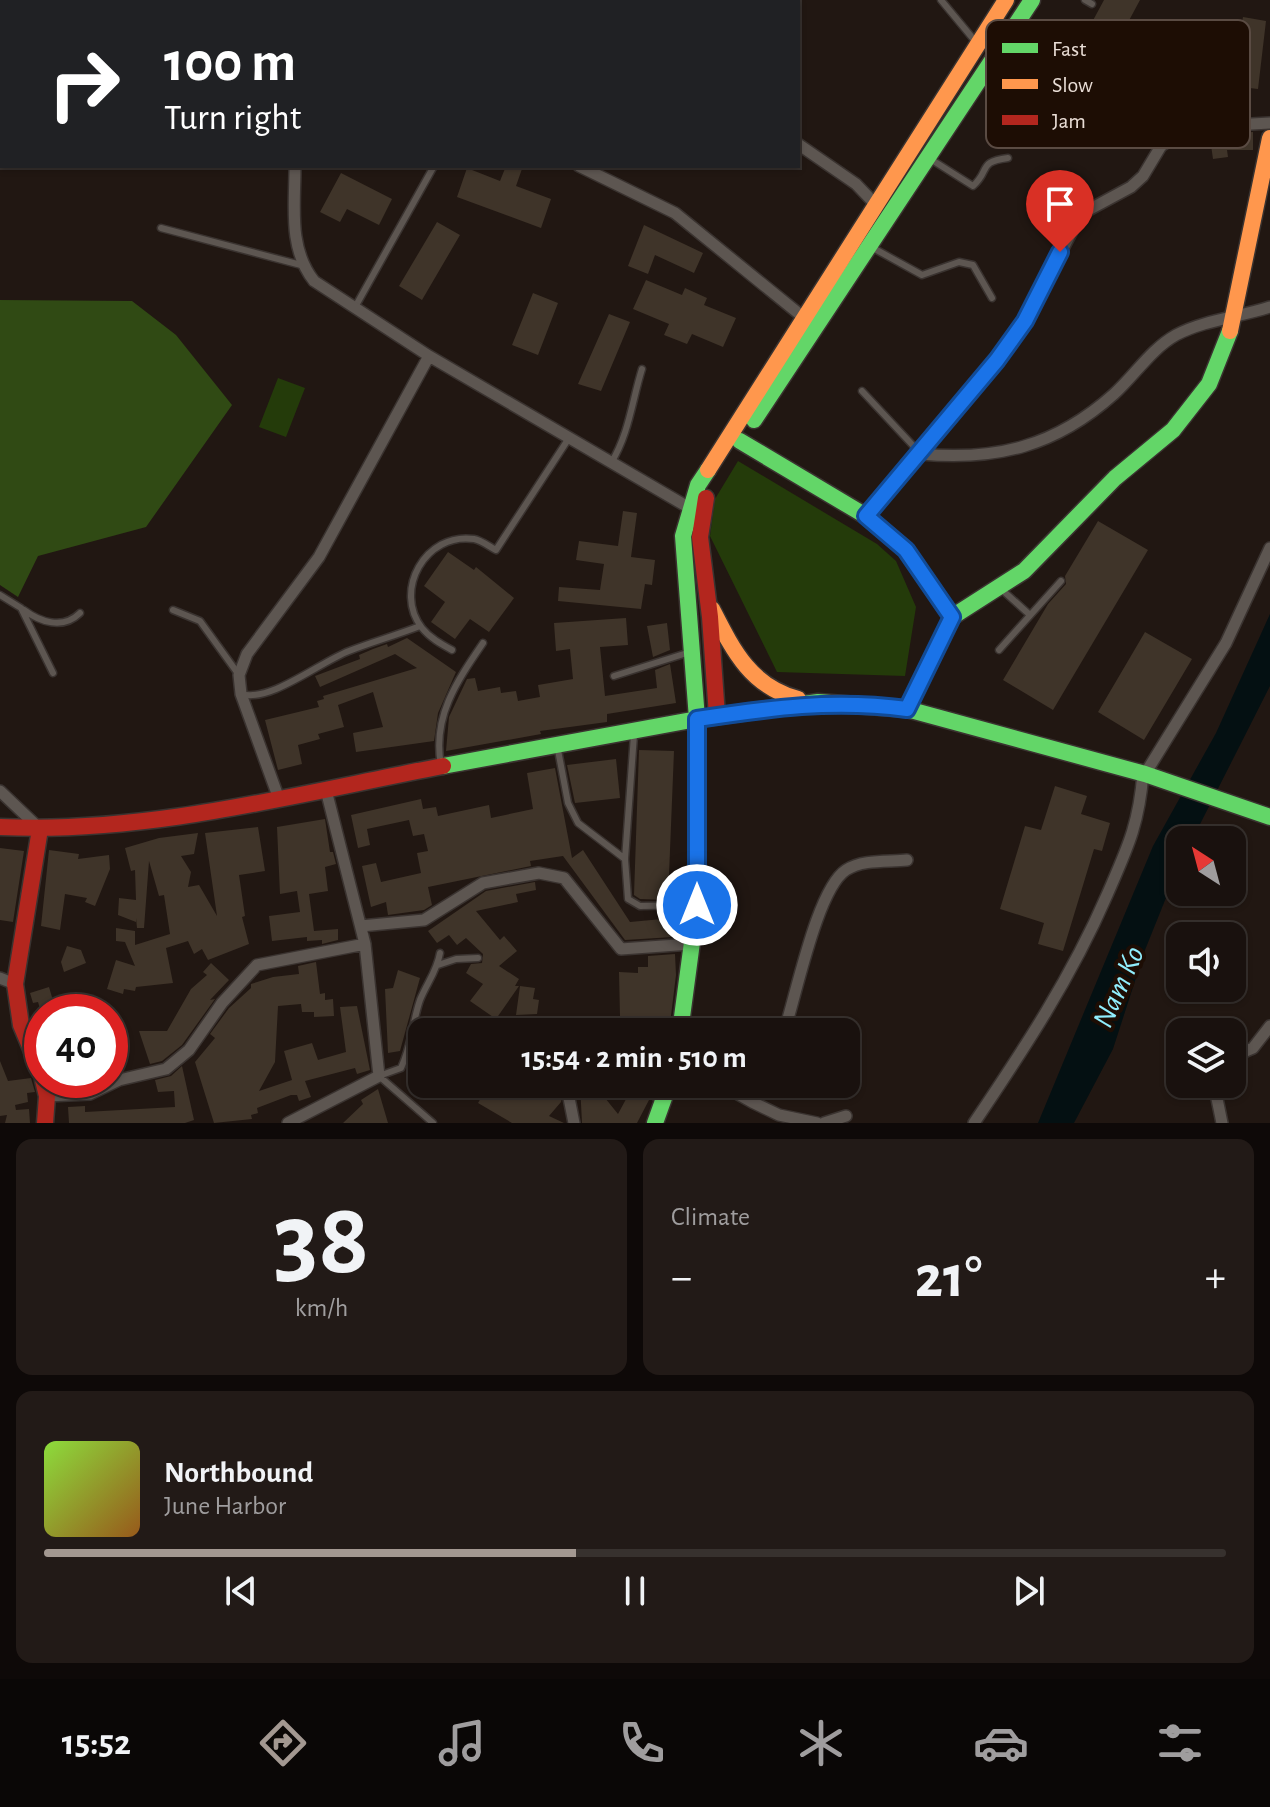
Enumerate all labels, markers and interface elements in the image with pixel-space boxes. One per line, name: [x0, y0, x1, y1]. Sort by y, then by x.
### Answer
legend: [986, 20, 1250, 148]
icon: right: [32, 32, 136, 136]
text: 100 m: [164, 35, 296, 91]
text: Fast: [1052, 38, 1086, 60]
text: Slow: [1052, 74, 1093, 96]
text: Turn right: [164, 100, 301, 136]
text: Jam: [1052, 110, 1086, 132]
pin: [1026, 170, 1094, 252]
icon: arrive: [1038, 182, 1082, 226]
north arrow: [1166, 826, 1246, 906]
map controls: [1166, 826, 1246, 1098]
position arrow: [655, 863, 739, 947]
button: sound: [1166, 922, 1246, 1002]
water label: Nam Ko: [1088, 942, 1150, 1032]
speed limit sign: 40: [24, 994, 128, 1098]
button: layers: [1166, 1018, 1246, 1098]
text: 15:54 · 2 min · 510 m: [521, 1043, 747, 1073]
text: 38: [273, 1189, 370, 1293]
text: Climate: [671, 1204, 750, 1230]
text: 21°: [915, 1248, 982, 1308]
text: −: [671, 1256, 692, 1300]
text: +: [1205, 1256, 1226, 1300]
text: km/h: [295, 1295, 348, 1321]
text: Northbound: [164, 1458, 313, 1488]
text: June Harbor: [164, 1493, 286, 1519]
icon: previous: [219, 1569, 263, 1613]
icon: pause: [613, 1569, 657, 1613]
icon: next: [1007, 1569, 1051, 1613]
icon: directions: [255, 1715, 311, 1771]
icon: music: [434, 1715, 490, 1771]
icon: phone: [614, 1715, 670, 1771]
icon: climate: [793, 1715, 849, 1771]
icon: car: [973, 1715, 1029, 1771]
icon: filters: [1152, 1715, 1208, 1771]
text: 15:52: [62, 1725, 131, 1761]

